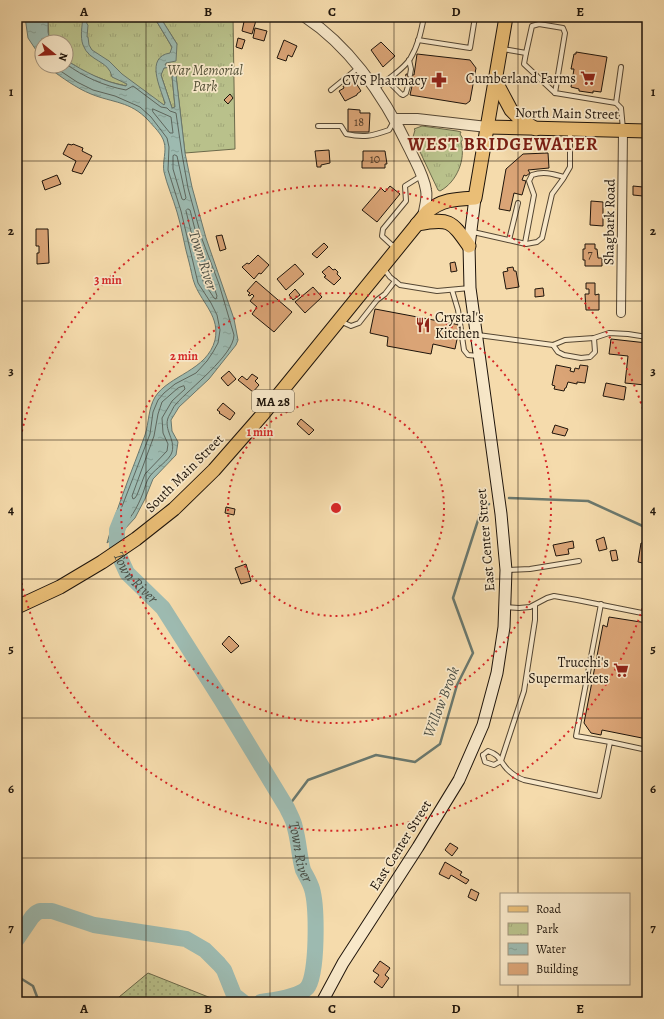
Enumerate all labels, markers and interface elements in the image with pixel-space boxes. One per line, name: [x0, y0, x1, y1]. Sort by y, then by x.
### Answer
text: A: [79, 3, 89, 20]
text: B: [204, 3, 212, 20]
text: C: [328, 3, 336, 20]
text: D: [451, 3, 461, 20]
text: E: [576, 3, 584, 20]
north arrow: [34, 34, 74, 74]
text: N: [55, 51, 71, 63]
park label: War Memorial Park: [167, 61, 243, 96]
place label: Cumberland Farms: [466, 69, 576, 88]
supermarket icon: Cumberland Farms: [579, 69, 597, 87]
place label: CVS Pharmacy: [342, 71, 428, 90]
pharmacy icon: CVS Pharmacy: [430, 71, 448, 89]
text: 1: [9, 83, 14, 100]
text: 1: [651, 83, 656, 100]
street label: North Main Street: [515, 103, 620, 124]
house number: 18: [354, 114, 364, 130]
district label: WEST BRIDGEWATER: [406, 132, 599, 156]
house number: 10: [370, 151, 380, 167]
street label: Shagbark Road: [599, 178, 620, 265]
text: 2: [8, 222, 15, 239]
text: 2: [650, 222, 657, 239]
water label: Town River: [184, 228, 222, 293]
house number: 7: [587, 246, 593, 262]
text: 3 min: [94, 272, 122, 288]
place label: Crystal's Kitchen: [435, 308, 484, 343]
restaurant icon: Crystal's Kitchen: [414, 316, 432, 334]
text: 2 min: [170, 348, 198, 364]
text: 3: [8, 362, 14, 379]
text: 3: [650, 362, 656, 379]
road number: MA 28: [252, 390, 294, 412]
text: 1 min: [247, 424, 274, 440]
street label: South Main Street: [141, 430, 228, 517]
street label: East Center Street: [471, 487, 499, 592]
text: 4: [8, 501, 14, 518]
centre of rings: [329, 501, 343, 515]
text: 4: [650, 501, 656, 518]
water label: Town River: [109, 549, 163, 608]
text: 5: [8, 640, 14, 657]
text: 5: [650, 640, 656, 657]
place label: Trucchi's Supermarkets: [528, 653, 609, 688]
supermarket icon: Trucchi's Supermarkets: [612, 661, 630, 679]
water label: Willow Brook: [418, 663, 464, 740]
text: 6: [8, 780, 14, 797]
text: 6: [650, 780, 656, 797]
street label: East Center Street: [365, 796, 436, 894]
water label: Town River: [284, 819, 318, 886]
legend: [500, 893, 630, 985]
text: Road: [536, 901, 562, 917]
text: 7: [8, 919, 14, 936]
text: 7: [650, 919, 656, 936]
text: Park: [536, 921, 559, 937]
text: Water: [535, 941, 566, 957]
text: Building: [536, 961, 578, 977]
text: A: [79, 1000, 89, 1017]
text: B: [204, 1000, 212, 1017]
text: C: [328, 1000, 336, 1017]
text: D: [451, 1000, 461, 1017]
text: E: [576, 1000, 584, 1017]

